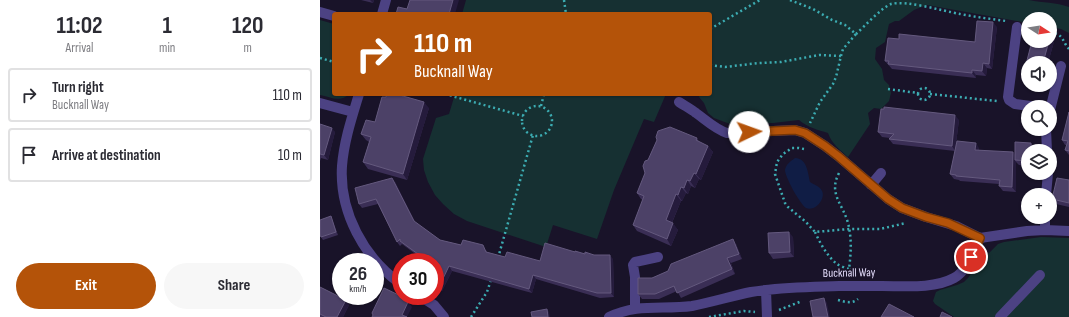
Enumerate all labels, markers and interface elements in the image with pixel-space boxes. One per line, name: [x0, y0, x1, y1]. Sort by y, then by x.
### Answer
text: 11:02: [56, 11, 103, 40]
text: 1: [163, 11, 172, 40]
text: 120: [232, 11, 264, 40]
north arrow: [1021, 12, 1057, 48]
map controls: [1021, 12, 1057, 224]
text: 110 m: [414, 27, 472, 60]
icon: right: [348, 28, 400, 80]
text: Arrival: [66, 40, 94, 56]
text: min: [159, 40, 175, 56]
text: m: [244, 40, 252, 56]
button: sound: [1021, 56, 1057, 92]
text: Bucknall Way: [414, 61, 493, 82]
text: Turn right: [52, 78, 104, 97]
icon: right: [18, 84, 40, 106]
text: 110 m: [273, 86, 302, 105]
text: Bucknall Way: [52, 97, 109, 113]
button: search: [1021, 100, 1057, 136]
position arrow: [728, 111, 770, 153]
icon: arrive: [18, 144, 40, 166]
button: layers: [1021, 144, 1057, 180]
text: Arrive at destination: [52, 146, 161, 165]
text: 10 m: [278, 146, 302, 165]
button: +: [1021, 188, 1057, 224]
pin: [954, 240, 988, 274]
icon: arrive: [960, 246, 982, 268]
speed limit sign: 30: [392, 253, 444, 305]
text: 26: [349, 262, 367, 286]
button: Exit: [16, 263, 156, 309]
button: Share: [164, 263, 304, 309]
street label: Bucknall Way: [823, 265, 876, 281]
text: km/h: [349, 283, 367, 295]

